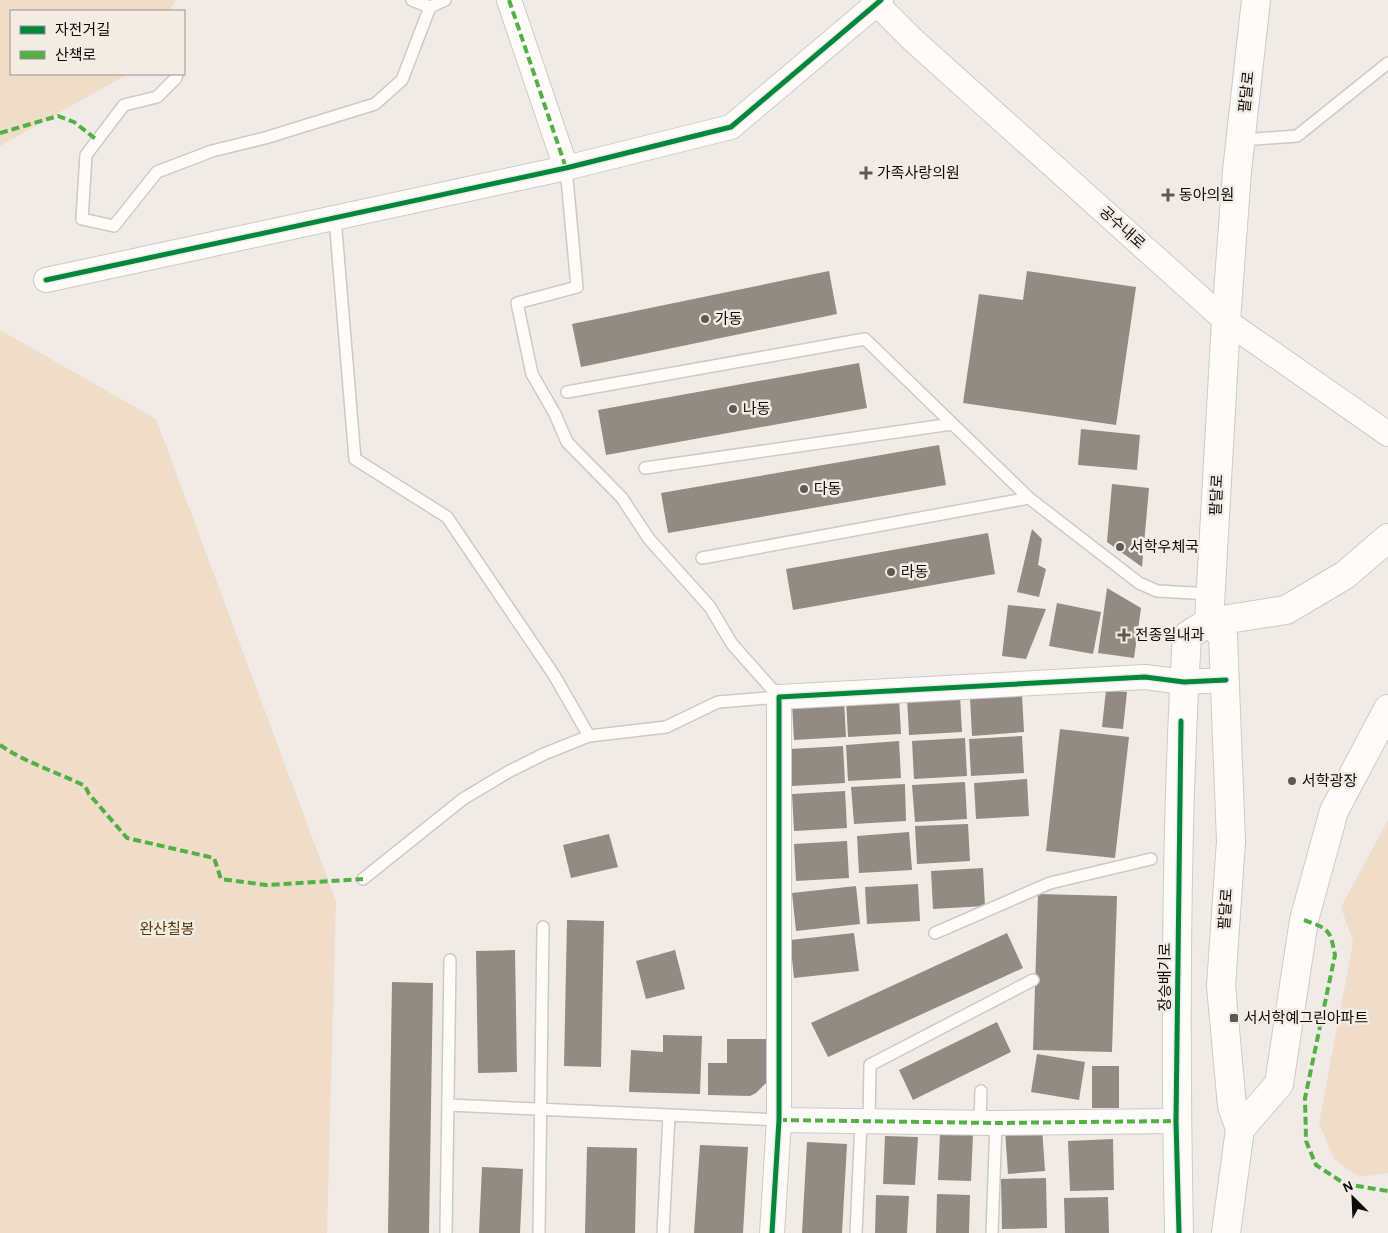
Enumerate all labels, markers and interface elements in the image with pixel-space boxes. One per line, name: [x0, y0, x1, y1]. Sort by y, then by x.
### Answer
legend: [10, 10, 185, 75]
text: 자전거길: [55, 22, 110, 38]
text: 산책로: [55, 47, 96, 63]
street label: 팔달로: [1236, 71, 1257, 113]
place label: 가족사랑의원: [877, 165, 960, 181]
marker: 가족사랑의원: [859, 166, 873, 180]
place label: 동아의원: [1179, 187, 1234, 203]
marker: 동아의원: [1161, 188, 1175, 202]
street label: 공수내로: [1096, 203, 1148, 252]
place label: 가동: [715, 311, 743, 327]
marker: 가동: [699, 313, 711, 325]
place label: 나동: [743, 401, 771, 417]
marker: 나동: [727, 403, 739, 415]
street label: 팔달로: [1207, 474, 1226, 516]
place label: 다동: [814, 481, 842, 497]
marker: 다동: [798, 483, 810, 495]
place label: 서학우체국: [1130, 538, 1199, 555]
marker: 서학우체국: [1114, 541, 1126, 553]
place label: 라동: [901, 564, 929, 580]
marker: 라동: [885, 566, 897, 578]
place label: 전종일내과: [1135, 627, 1204, 643]
marker: 전종일내과: [1117, 628, 1131, 642]
place label: 서학광장: [1302, 772, 1357, 789]
marker: 서학광장: [1286, 775, 1298, 787]
street label: 팔달로: [1216, 888, 1235, 930]
park label: 완산칠봉: [139, 920, 195, 937]
street label: 장승배기로: [1157, 942, 1173, 1012]
place label: 서서학예그린아파트: [1244, 1009, 1368, 1026]
marker: 서서학예그린아파트: [1228, 1012, 1240, 1024]
north arrow: [1328, 1173, 1378, 1223]
text: N: [1341, 1179, 1355, 1195]

